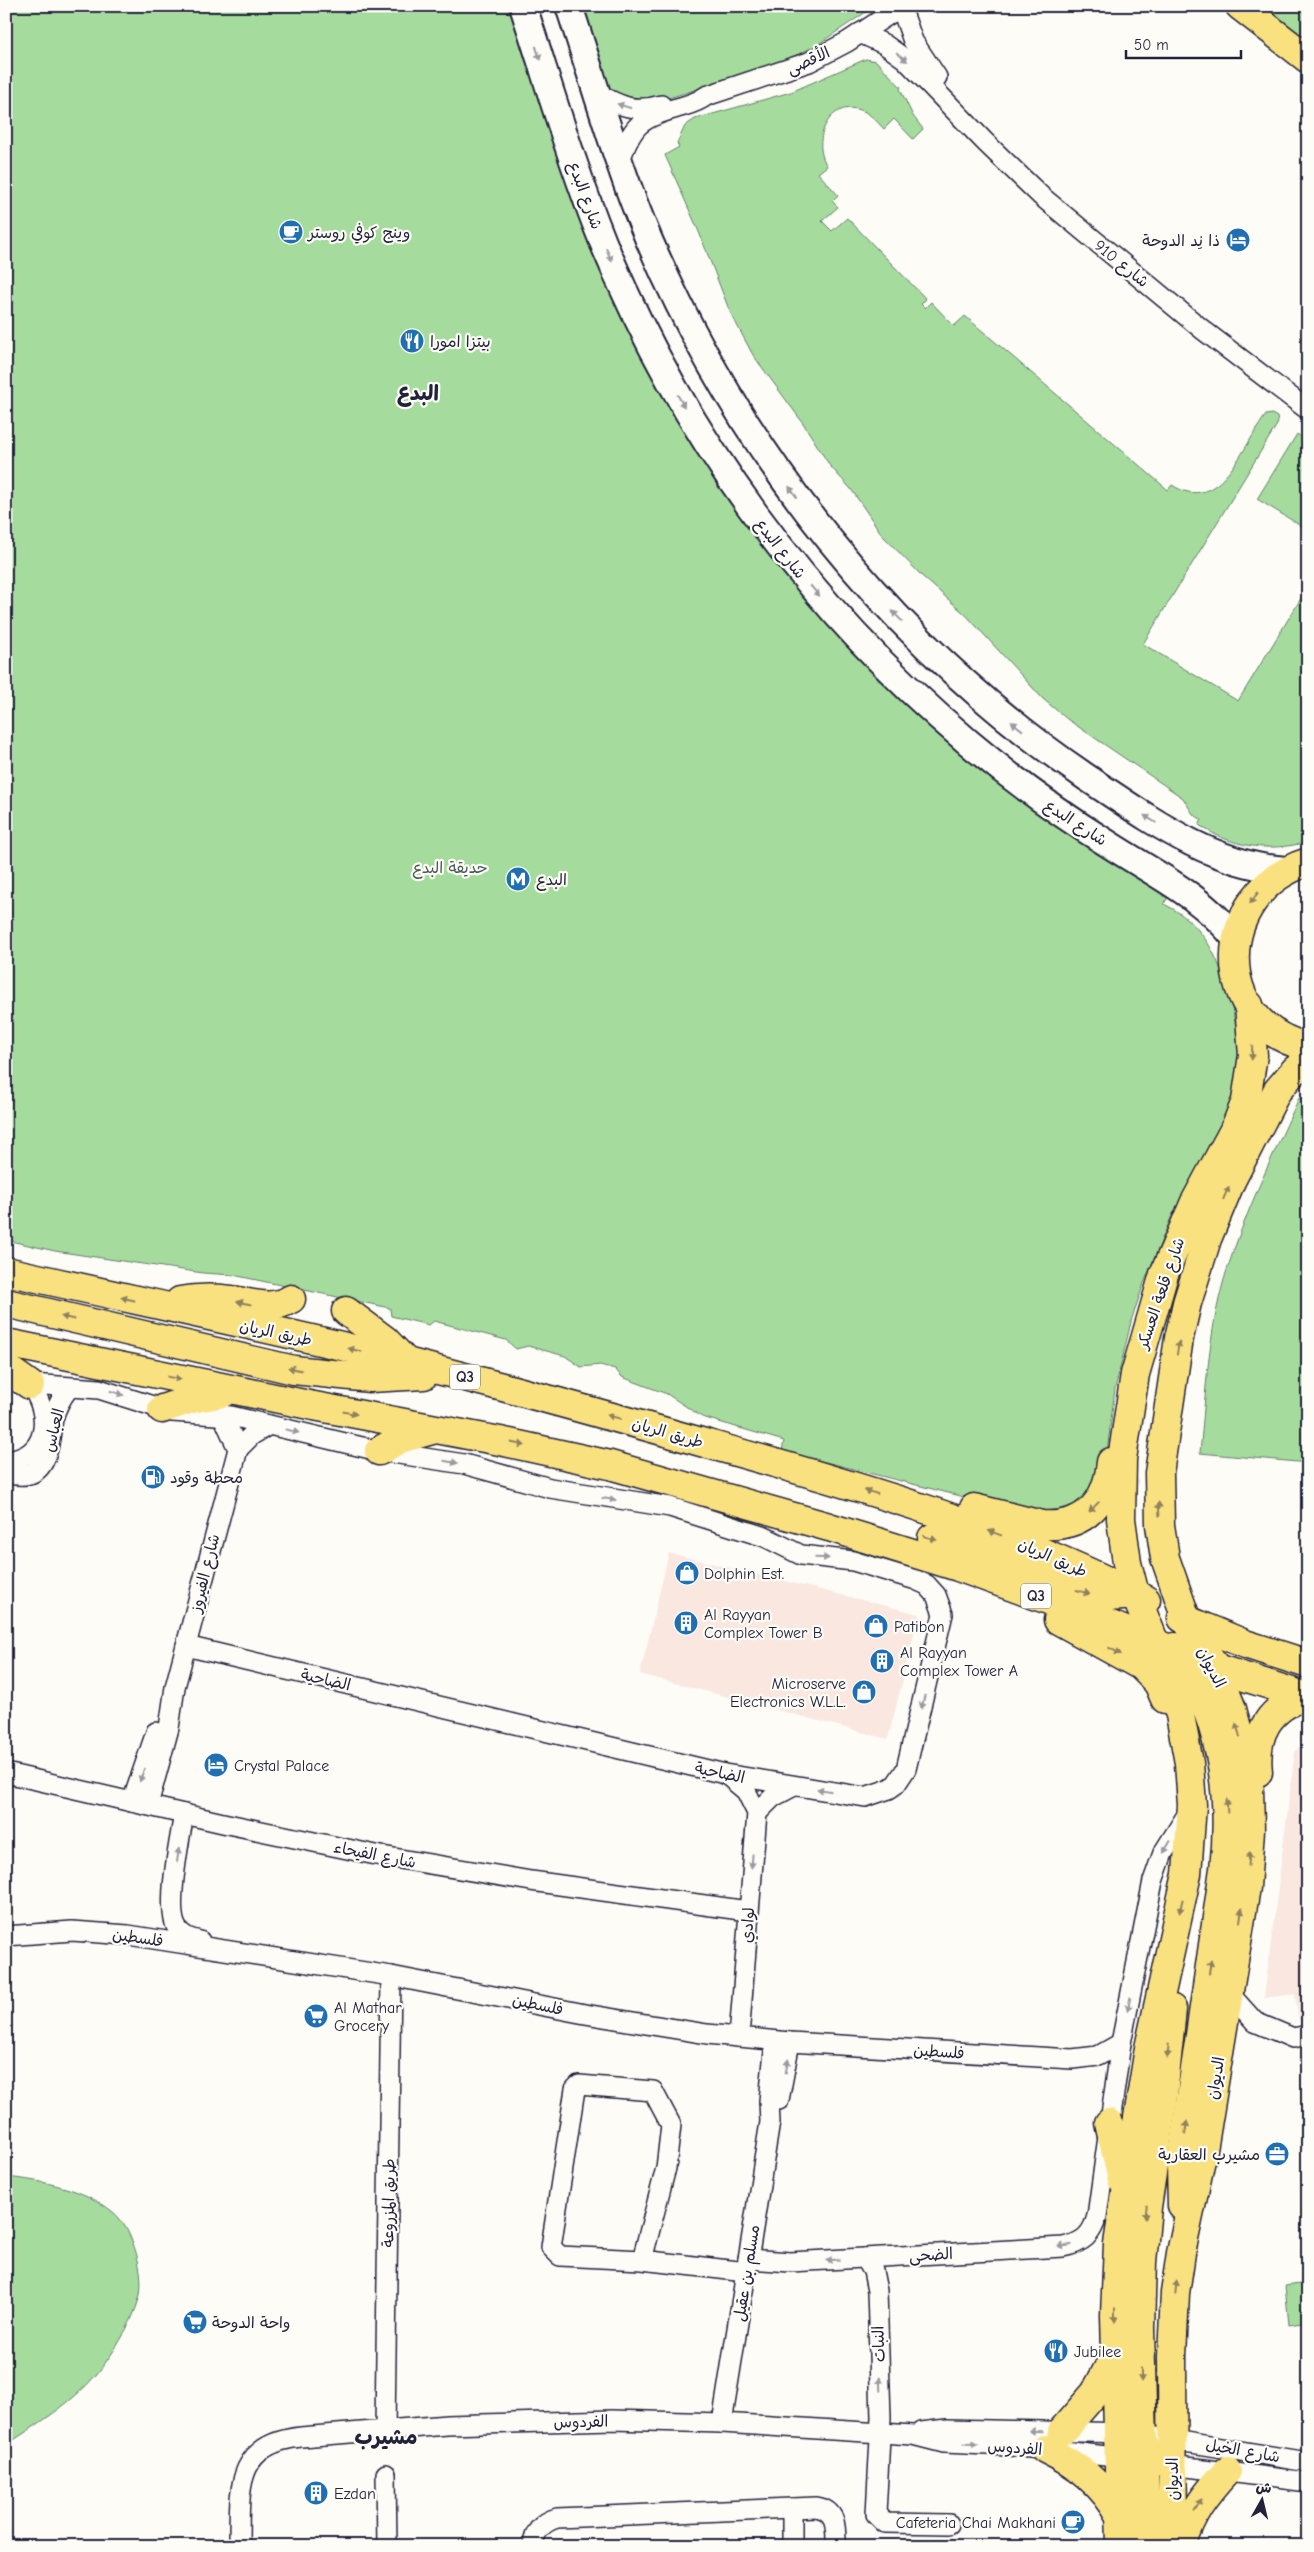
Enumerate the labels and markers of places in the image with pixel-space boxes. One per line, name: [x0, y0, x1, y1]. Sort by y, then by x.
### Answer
cafe icon: وينج كوفي روستر: [278, 219, 304, 245]
place label: وينج كوفي روستر: [306, 223, 410, 244]
hotel icon: ذا نِد الدوحة: [1225, 227, 1251, 253]
place label: ذا نِد الدوحة: [1142, 232, 1220, 250]
restaurant icon: بيتزا امورا: [399, 328, 425, 354]
place label: بيتزا امورا: [430, 333, 491, 352]
metro station icon: البدع: [505, 866, 531, 892]
place label: البدع: [536, 871, 567, 891]
fuel station icon: محطة وقود: [140, 1464, 166, 1490]
place label: محطة وقود: [170, 1469, 243, 1488]
shop icon: Dolphin Est.: [674, 1560, 700, 1586]
place label: Dolphin Est.: [704, 1565, 784, 1583]
place label: Al Rayyan Complex Tower B: [704, 1606, 823, 1642]
building icon: Al Rayyan Complex Tower B: [673, 1610, 699, 1636]
shop icon: Patibon: [863, 1613, 889, 1639]
place label: Patibon: [894, 1618, 945, 1636]
place label: Al Rayyan Complex Tower A: [900, 1644, 1018, 1680]
building icon: Al Rayyan Complex Tower A: [869, 1648, 895, 1674]
place label: Microserve Electronics W.L.L.: [730, 1675, 846, 1711]
shop icon: Microserve Electronics W.L.L.: [851, 1679, 877, 1705]
hotel icon: Crystal Palace: [203, 1752, 229, 1778]
place label: Crystal Palace: [234, 1757, 329, 1775]
place label: Al Mathar Grocery: [334, 1999, 402, 2035]
supermarket icon: Al Mathar Grocery: [303, 2003, 329, 2029]
office icon: مشيرب العقارية: [1264, 2141, 1290, 2167]
place label: مشيرب العقارية: [1158, 2146, 1260, 2164]
supermarket icon: واحة الدوحة: [182, 2309, 208, 2335]
place label: واحة الدوحة: [212, 2314, 290, 2332]
restaurant icon: Jubilee: [1043, 2338, 1069, 2364]
place label: Jubilee: [1074, 2343, 1121, 2361]
building icon: Ezdan: [303, 2480, 329, 2506]
place label: Ezdan: [334, 2485, 376, 2503]
cafe icon: Cafeteria Chai Makhani: [1060, 2509, 1086, 2535]
place label: Cafeteria Chai Makhani: [896, 2514, 1056, 2532]

